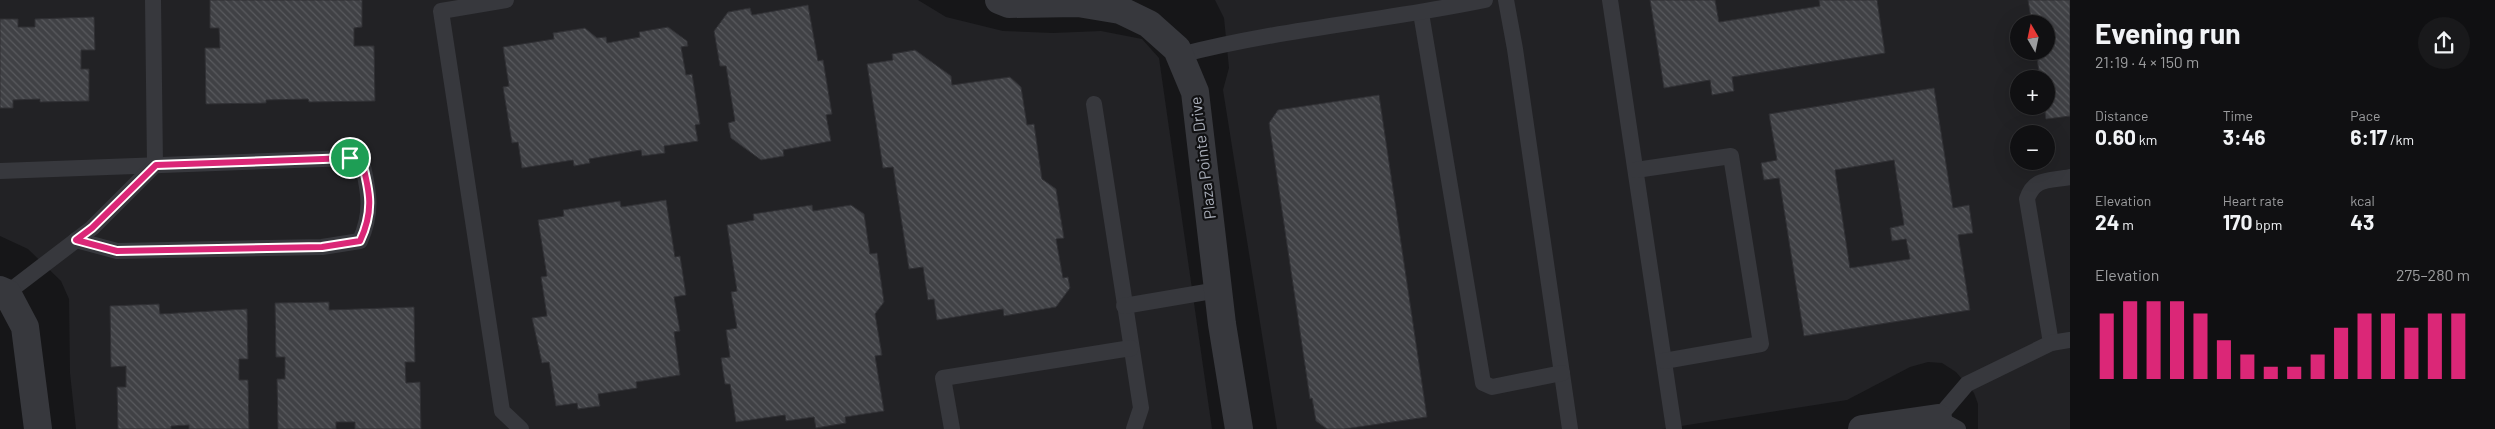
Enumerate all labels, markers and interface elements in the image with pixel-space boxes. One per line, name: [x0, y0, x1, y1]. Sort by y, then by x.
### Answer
north arrow: [2010, 15, 2055, 60]
map controls: [2010, 15, 2055, 170]
text: Evening run: [2095, 16, 2241, 50]
button: share: [2418, 17, 2470, 69]
text: 21:19 · 4 × 150 m: [2095, 52, 2199, 71]
button: +: [2010, 70, 2055, 115]
street label: Plaza Pointe Drive: [1185, 96, 1219, 220]
text: Distance: [2095, 107, 2148, 124]
text: Time: [2223, 107, 2253, 124]
text: Pace: [2350, 107, 2380, 124]
text: 0.60: [2095, 124, 2136, 149]
text: 3:46: [2223, 124, 2266, 149]
text: 6:17: [2350, 124, 2387, 149]
button: −: [2010, 125, 2055, 170]
text: km: [2136, 131, 2157, 148]
text: /km: [2387, 131, 2414, 148]
pin: [329, 137, 371, 179]
icon: arrive: [336, 144, 364, 172]
text: Elevation: [2095, 192, 2151, 209]
text: Heart rate: [2223, 192, 2284, 209]
text: kcal: [2350, 192, 2375, 209]
text: 24: [2095, 209, 2119, 234]
text: 170: [2223, 209, 2252, 234]
text: 43: [2350, 209, 2374, 234]
text: m: [2119, 216, 2134, 233]
text: bpm: [2252, 216, 2282, 233]
text: Elevation: [2095, 265, 2159, 284]
text: 275–280 m: [2396, 265, 2470, 284]

